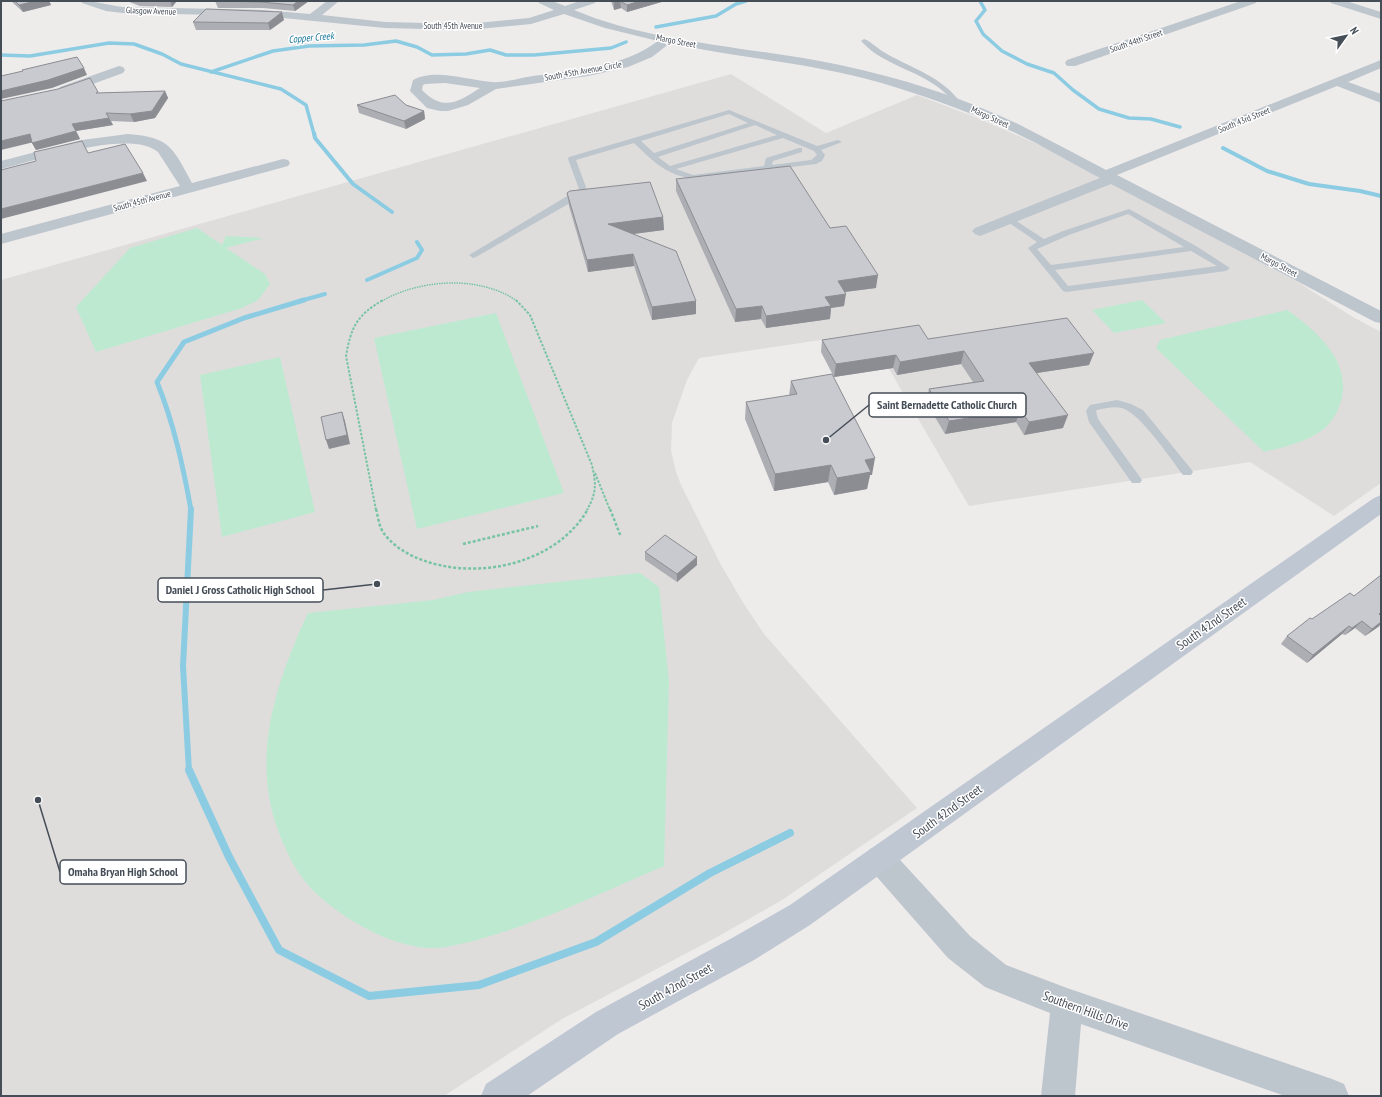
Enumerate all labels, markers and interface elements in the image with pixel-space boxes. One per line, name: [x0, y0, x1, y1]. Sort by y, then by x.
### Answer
street label: Glasgow Avenue: [126, 4, 177, 17]
north arrow: [1326, 16, 1366, 56]
street label: South 45th Avenue: [424, 20, 483, 31]
text: N: [1347, 24, 1362, 37]
street label: South 44th Street: [1108, 26, 1164, 55]
water label: Copper Creek: [288, 29, 335, 46]
street label: Margo Street: [655, 31, 697, 50]
street label: South 45th Avenue Circle: [543, 58, 623, 83]
street label: Margo Street: [970, 103, 1011, 130]
street label: South 43rd Street: [1216, 104, 1272, 135]
street label: South 45th Avenue: [112, 188, 172, 213]
street label: Margo Street: [1259, 250, 1300, 279]
callout: Saint Bernadette Catholic Church: [869, 393, 1026, 417]
text: Saint Bernadette Catholic Church: [877, 397, 1017, 412]
callout: Daniel J Gross Catholic High School: [158, 578, 323, 602]
text: Daniel J Gross Catholic High School: [166, 582, 314, 597]
street label: South 42nd Street: [1173, 593, 1250, 654]
street label: South 42nd Street: [909, 780, 986, 842]
callout: Omaha Bryan High School: [60, 860, 186, 884]
text: Omaha Bryan High School: [68, 864, 178, 879]
street label: South 42nd Street: [635, 959, 715, 1014]
street label: Southern Hills Drive: [1041, 987, 1131, 1034]

